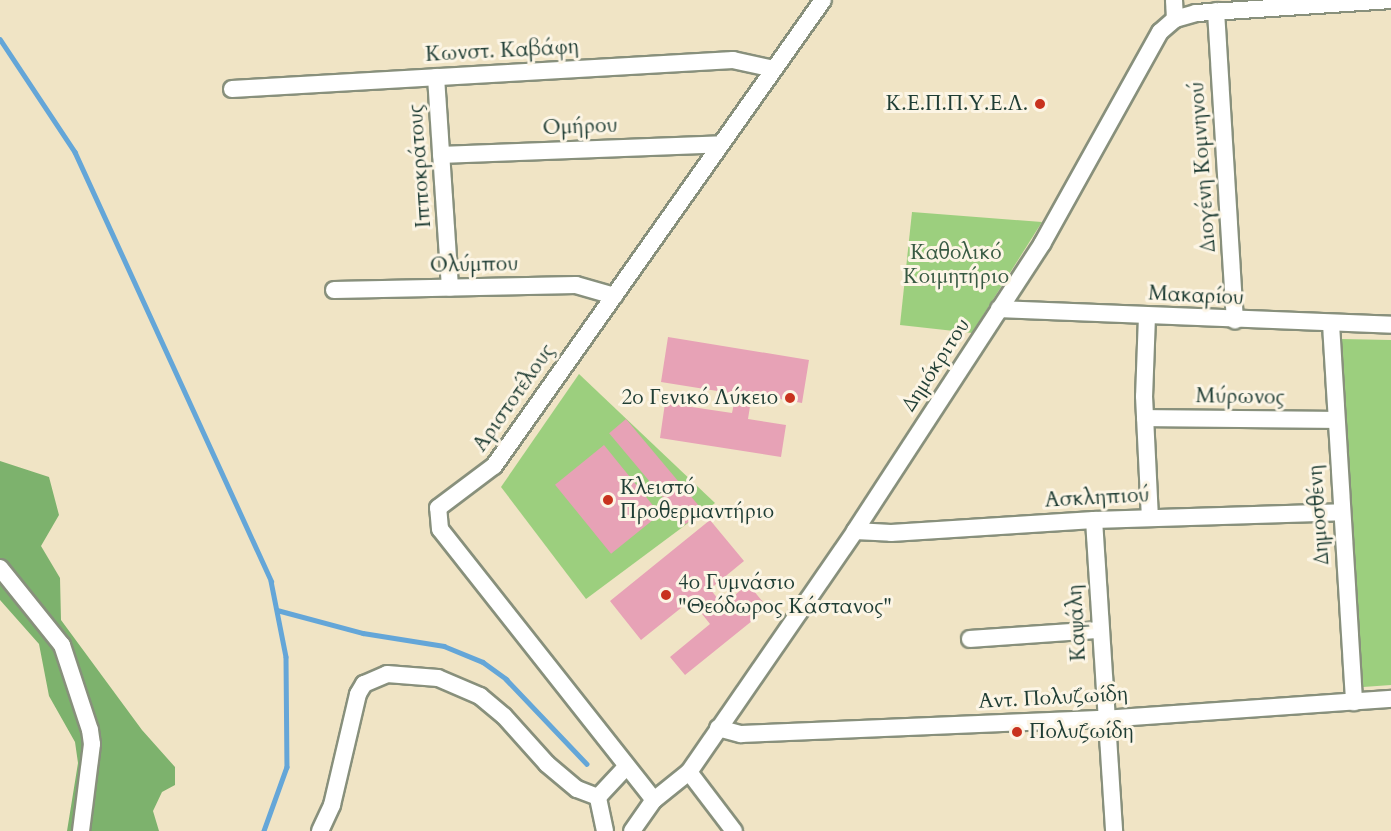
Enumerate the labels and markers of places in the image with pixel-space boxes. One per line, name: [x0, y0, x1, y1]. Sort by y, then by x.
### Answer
place label: Κ.Ε.Π.Π.Υ.Ε.Λ.: [886, 91, 1028, 117]
marker: Κ.Ε.Π.Π.Υ.Ε.Λ.: [1033, 97, 1047, 111]
place label: 2ο Γενικό Λύκειο: [622, 385, 778, 411]
marker: 2ο Γενικό Λύκειο: [783, 391, 797, 405]
place label: Κλειστό Προθερμαντήριο: [620, 475, 774, 525]
marker: Κλειστό Προθερμαντήριο: [601, 493, 615, 507]
place label: 4ο Γυμνάσιο "Θεόδωρος Κάστανος": [678, 570, 892, 620]
marker: 4ο Γυμνάσιο "Θεόδωρος Κάστανος": [659, 588, 673, 602]
place label: Πολυζωίδη: [1029, 719, 1133, 745]
marker: Πολυζωίδη: [1010, 725, 1024, 739]

